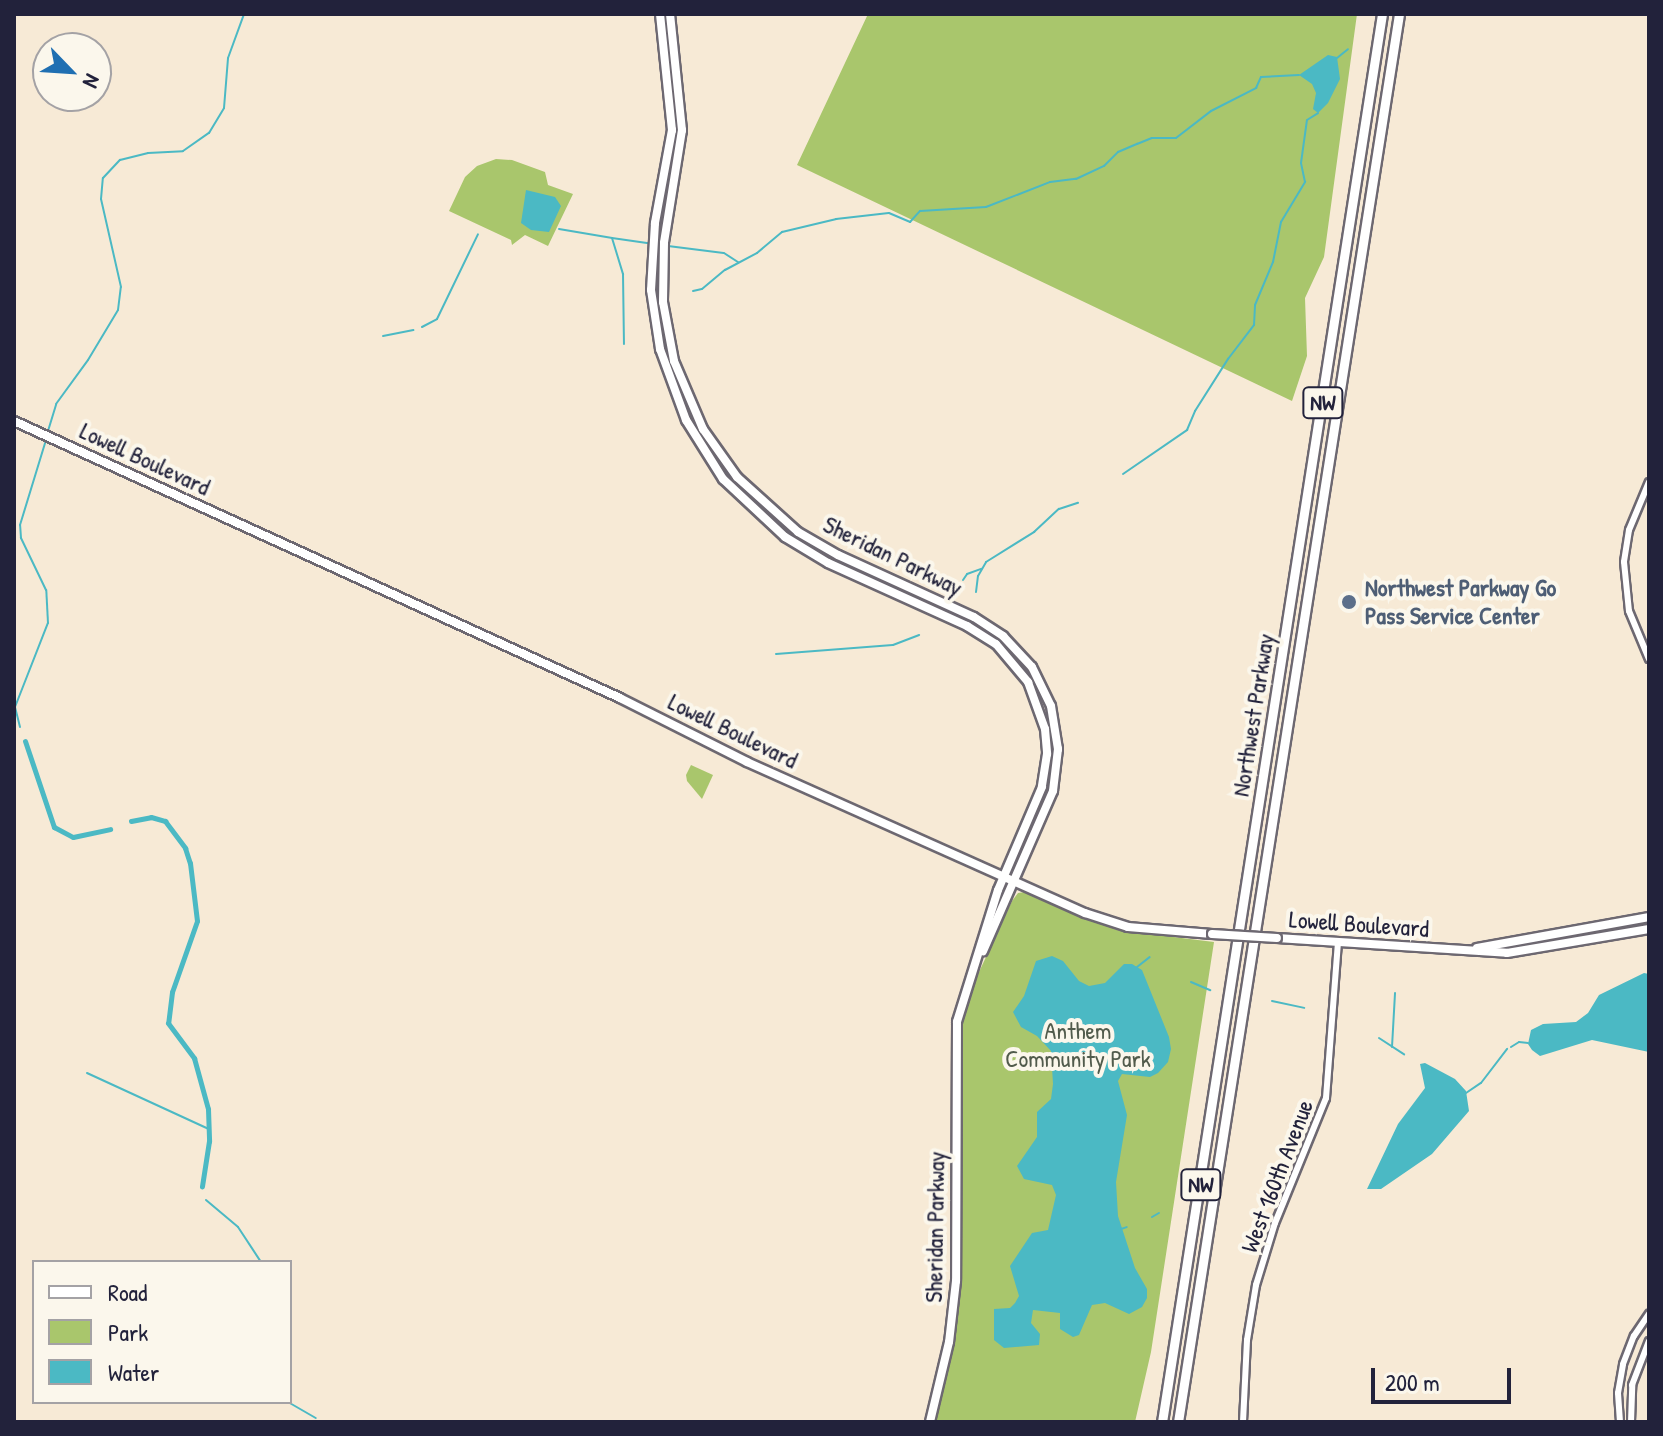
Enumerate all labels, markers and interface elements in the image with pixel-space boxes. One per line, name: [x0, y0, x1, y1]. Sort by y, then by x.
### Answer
north arrow: [32, 32, 112, 112]
text: N: [76, 70, 108, 93]
road number: NW: [1301, 385, 1345, 421]
street label: Lowell Boulevard: [75, 416, 215, 502]
street label: Sheridan Parkway: [819, 510, 967, 602]
place label: Northwest Parkway Go Pass Service Center: [1365, 574, 1556, 630]
marker: Northwest Parkway Go Pass Service Center: [1340, 593, 1358, 611]
street label: Northwest Parkway: [1226, 632, 1280, 798]
street label: Lowell Boulevard: [664, 687, 802, 775]
street label: Lowell Boulevard: [1288, 905, 1430, 943]
park label: Anthem Community Park: [1005, 1017, 1151, 1073]
street label: West 160th Avenue: [1235, 1096, 1319, 1256]
street label: Sheridan Parkway: [919, 1151, 951, 1303]
road number: NW: [1179, 1167, 1223, 1203]
legend: [32, 1260, 292, 1404]
text: Road: [108, 1276, 147, 1308]
text: Park: [108, 1316, 148, 1348]
scale bar: [1375, 1352, 1515, 1402]
text: Water: [108, 1356, 159, 1388]
text: 200 m: [1385, 1366, 1440, 1398]

